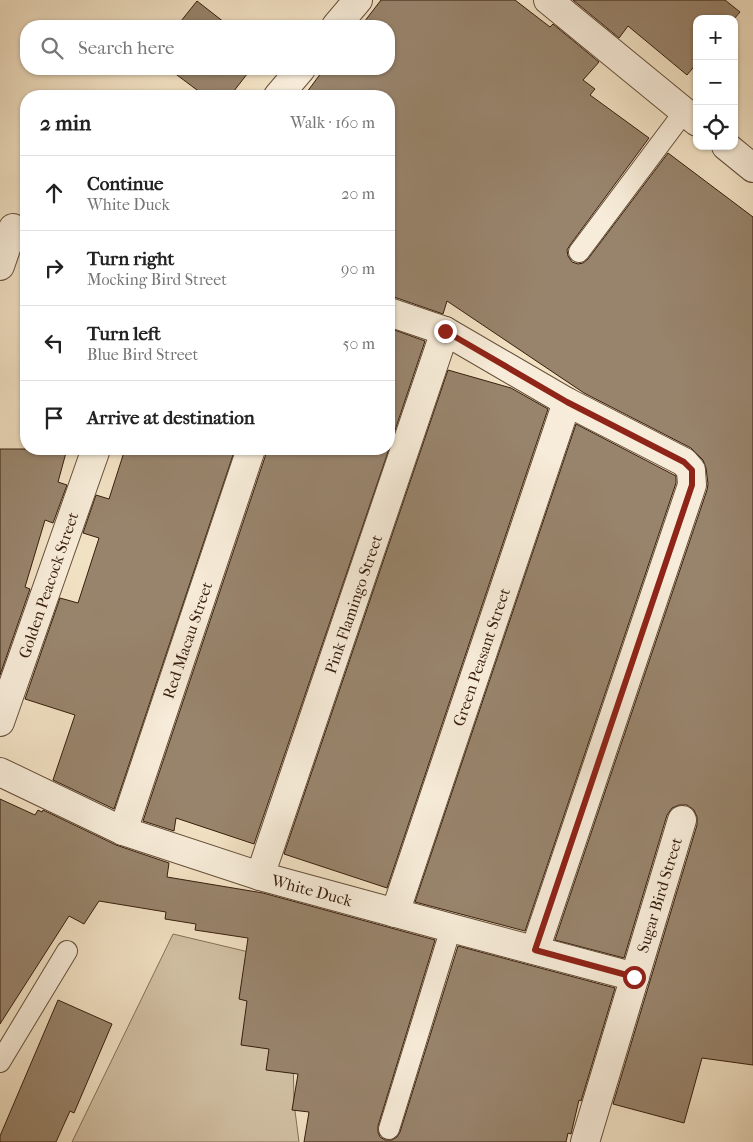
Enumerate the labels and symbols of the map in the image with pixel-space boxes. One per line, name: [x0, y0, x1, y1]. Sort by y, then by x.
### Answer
route end: [434, 320, 457, 343]
street label: Golden Peacock Street: [14, 509, 83, 661]
street label: Pink Flamingo Street: [321, 532, 386, 676]
street label: Red Macau Street: [159, 579, 217, 701]
street label: Green Peasant Street: [449, 585, 514, 729]
street label: Sugar Bird Street: [633, 835, 686, 955]
street label: White Duck: [268, 870, 355, 911]
route start: [623, 966, 646, 989]

